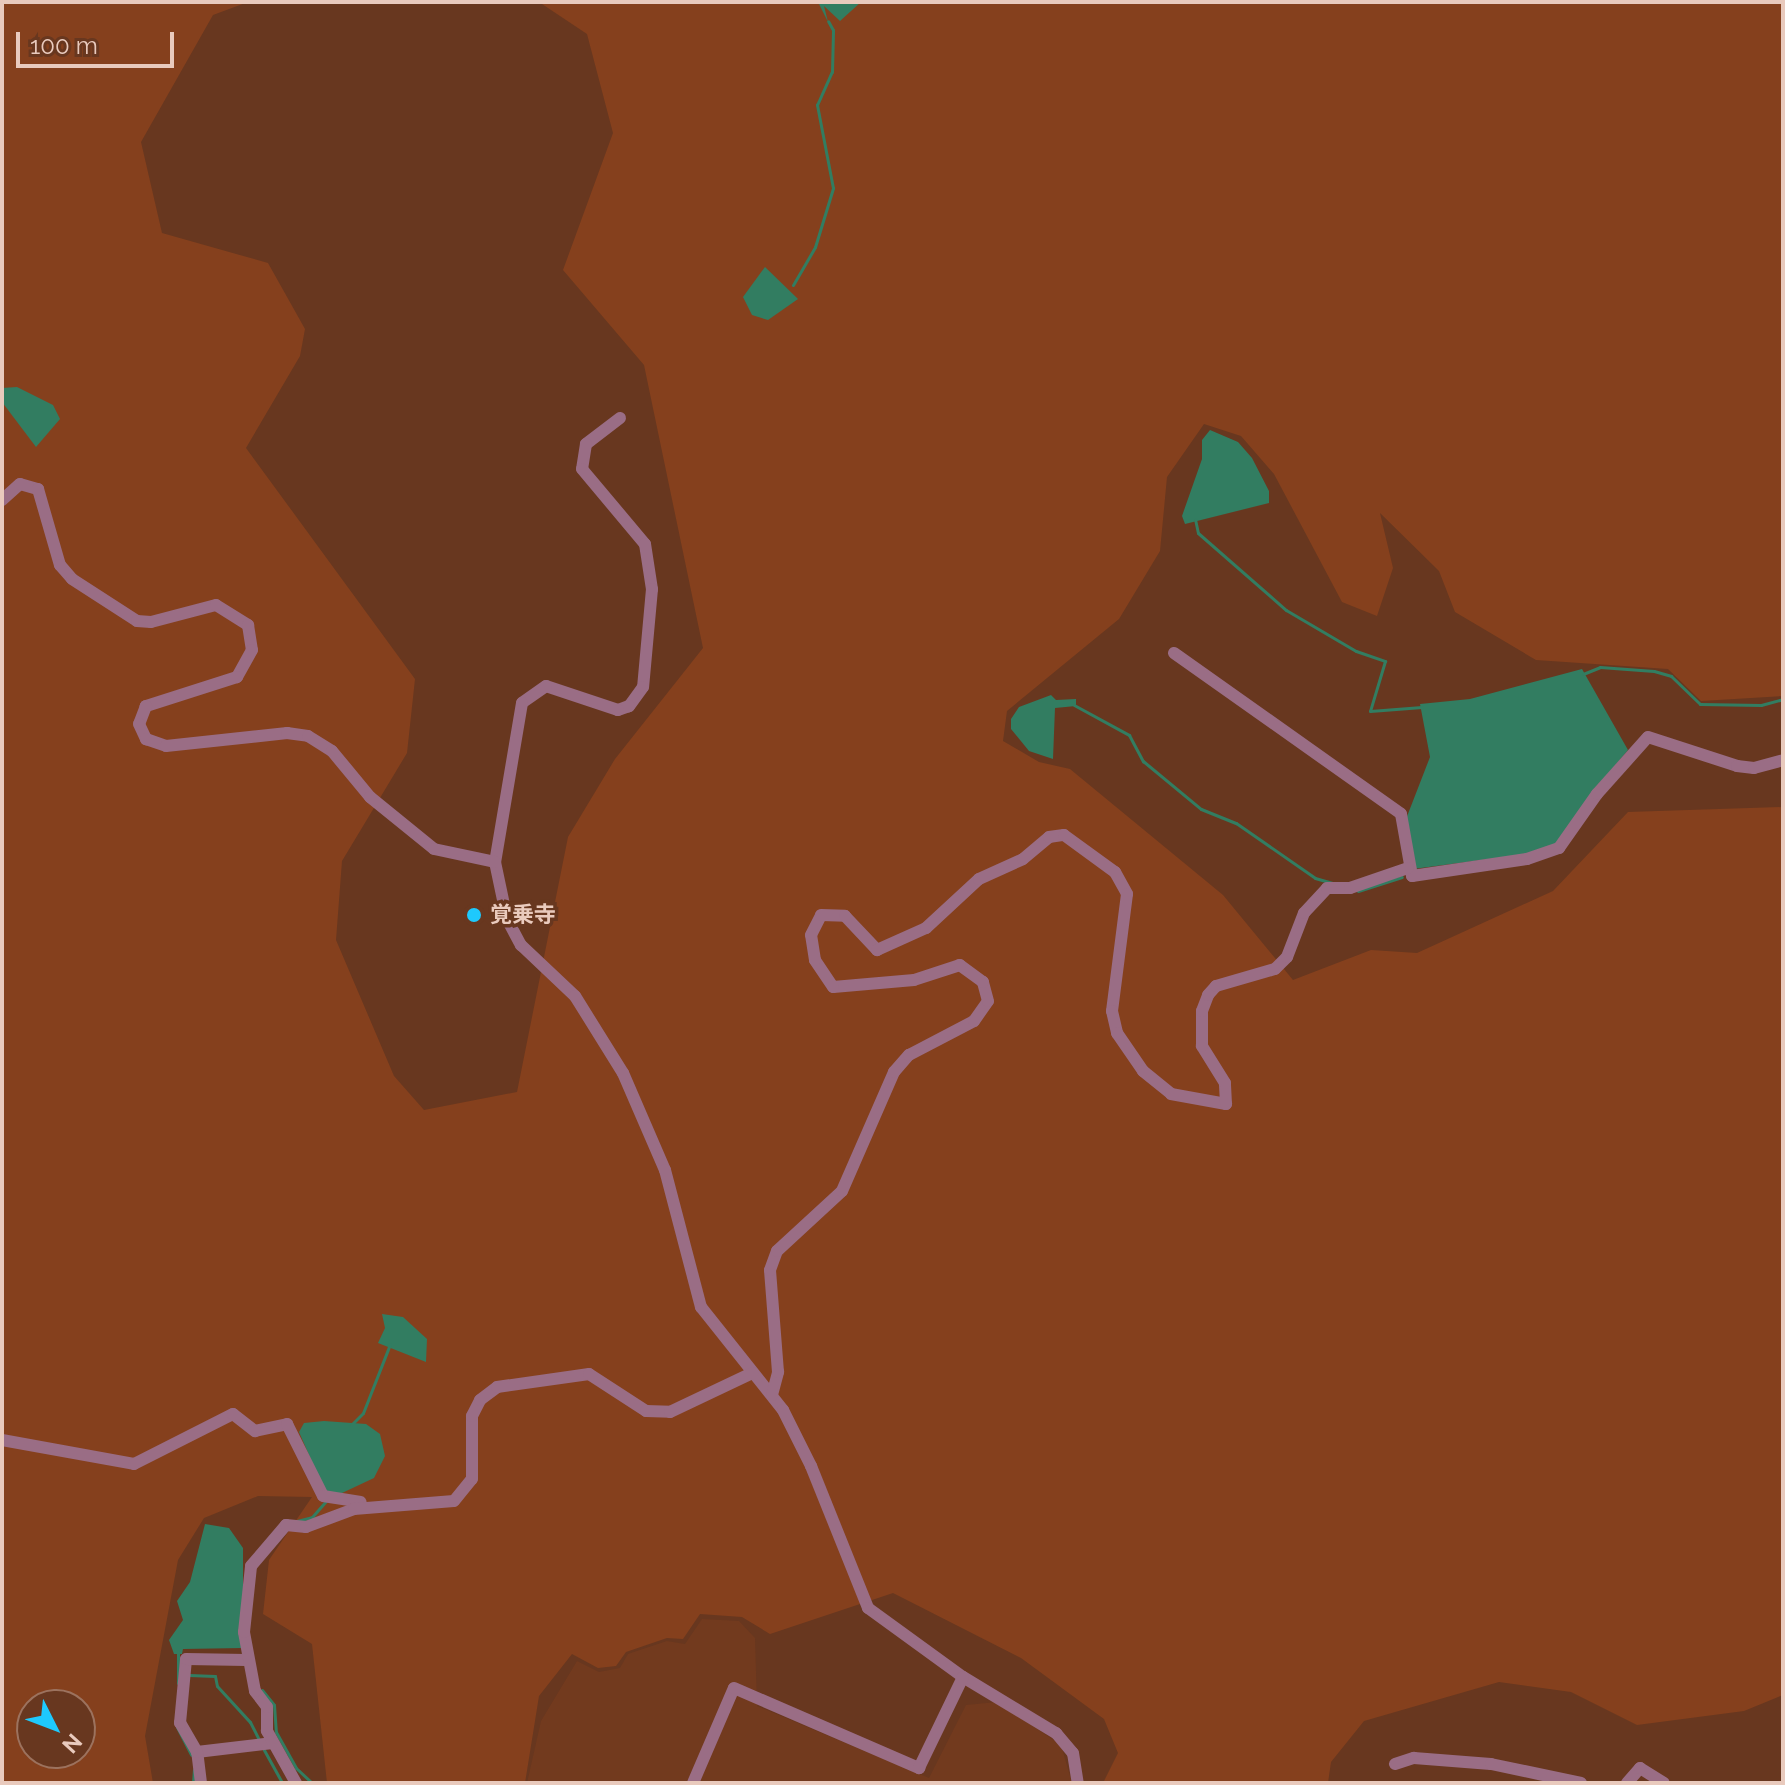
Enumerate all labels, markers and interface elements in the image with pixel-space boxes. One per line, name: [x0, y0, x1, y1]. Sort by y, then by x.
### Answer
scale bar: [20, 16, 178, 66]
text: 100 m: [30, 31, 98, 60]
place label: 覚乗寺: [490, 902, 556, 928]
marker: 覚乗寺: [465, 906, 483, 924]
north arrow: [16, 1689, 96, 1769]
text: N: [57, 1729, 88, 1759]

